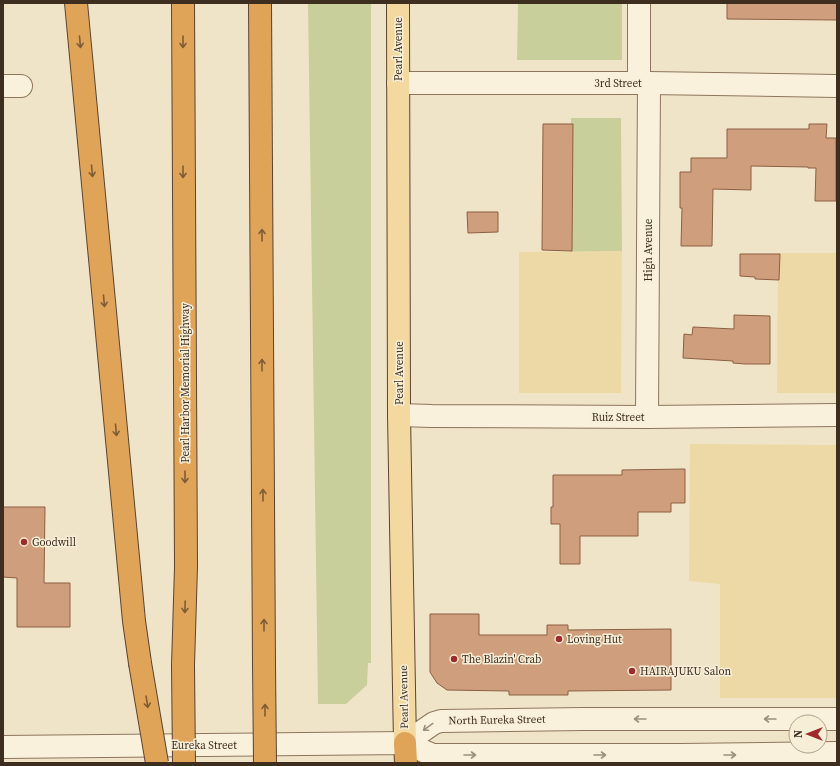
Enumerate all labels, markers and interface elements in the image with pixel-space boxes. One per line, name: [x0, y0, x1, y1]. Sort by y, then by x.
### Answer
street label: Pearl Avenue: [391, 17, 406, 81]
one-way arrow: [76, 35, 83, 48]
one-way arrow: [179, 35, 187, 48]
street label: 3rd Street: [594, 76, 642, 91]
one-way arrow: [88, 164, 95, 177]
one-way arrow: [179, 165, 187, 178]
street label: High Avenue: [641, 218, 656, 281]
one-way arrow: [258, 229, 266, 242]
one-way arrow: [100, 294, 107, 307]
street label: Pearl Harbor Memorial Highway: [178, 303, 193, 463]
street label: Pearl Avenue: [392, 341, 407, 405]
one-way arrow: [259, 359, 266, 372]
street label: Ruiz Street: [592, 410, 645, 425]
one-way arrow: [112, 423, 120, 436]
one-way arrow: [181, 470, 189, 483]
one-way arrow: [259, 489, 267, 502]
place label: Goodwill: [32, 535, 76, 550]
marker: Goodwill: [19, 537, 29, 547]
one-way arrow: [181, 600, 188, 613]
one-way arrow: [260, 619, 268, 632]
place label: Loving Hut: [567, 632, 622, 647]
marker: Loving Hut: [554, 634, 564, 644]
place label: The Blazin' Crab: [462, 652, 541, 667]
marker: The Blazin' Crab: [449, 654, 459, 664]
place label: HAIRAJUKU Salon: [640, 664, 732, 679]
street label: Pearl Avenue: [396, 665, 412, 729]
marker: HAIRAJUKU Salon: [627, 666, 637, 676]
one-way arrow: [143, 695, 151, 708]
one-way arrow: [261, 704, 269, 717]
street label: North Eureka Street: [448, 712, 546, 728]
north arrow: [788, 714, 828, 754]
one-way arrow: [634, 715, 647, 723]
one-way arrow: [764, 715, 777, 723]
one-way arrow: [422, 723, 433, 731]
text: N: [791, 730, 806, 738]
street label: Eureka Street: [171, 738, 237, 753]
one-way arrow: [463, 751, 476, 759]
one-way arrow: [593, 751, 606, 759]
one-way arrow: [723, 751, 736, 759]

